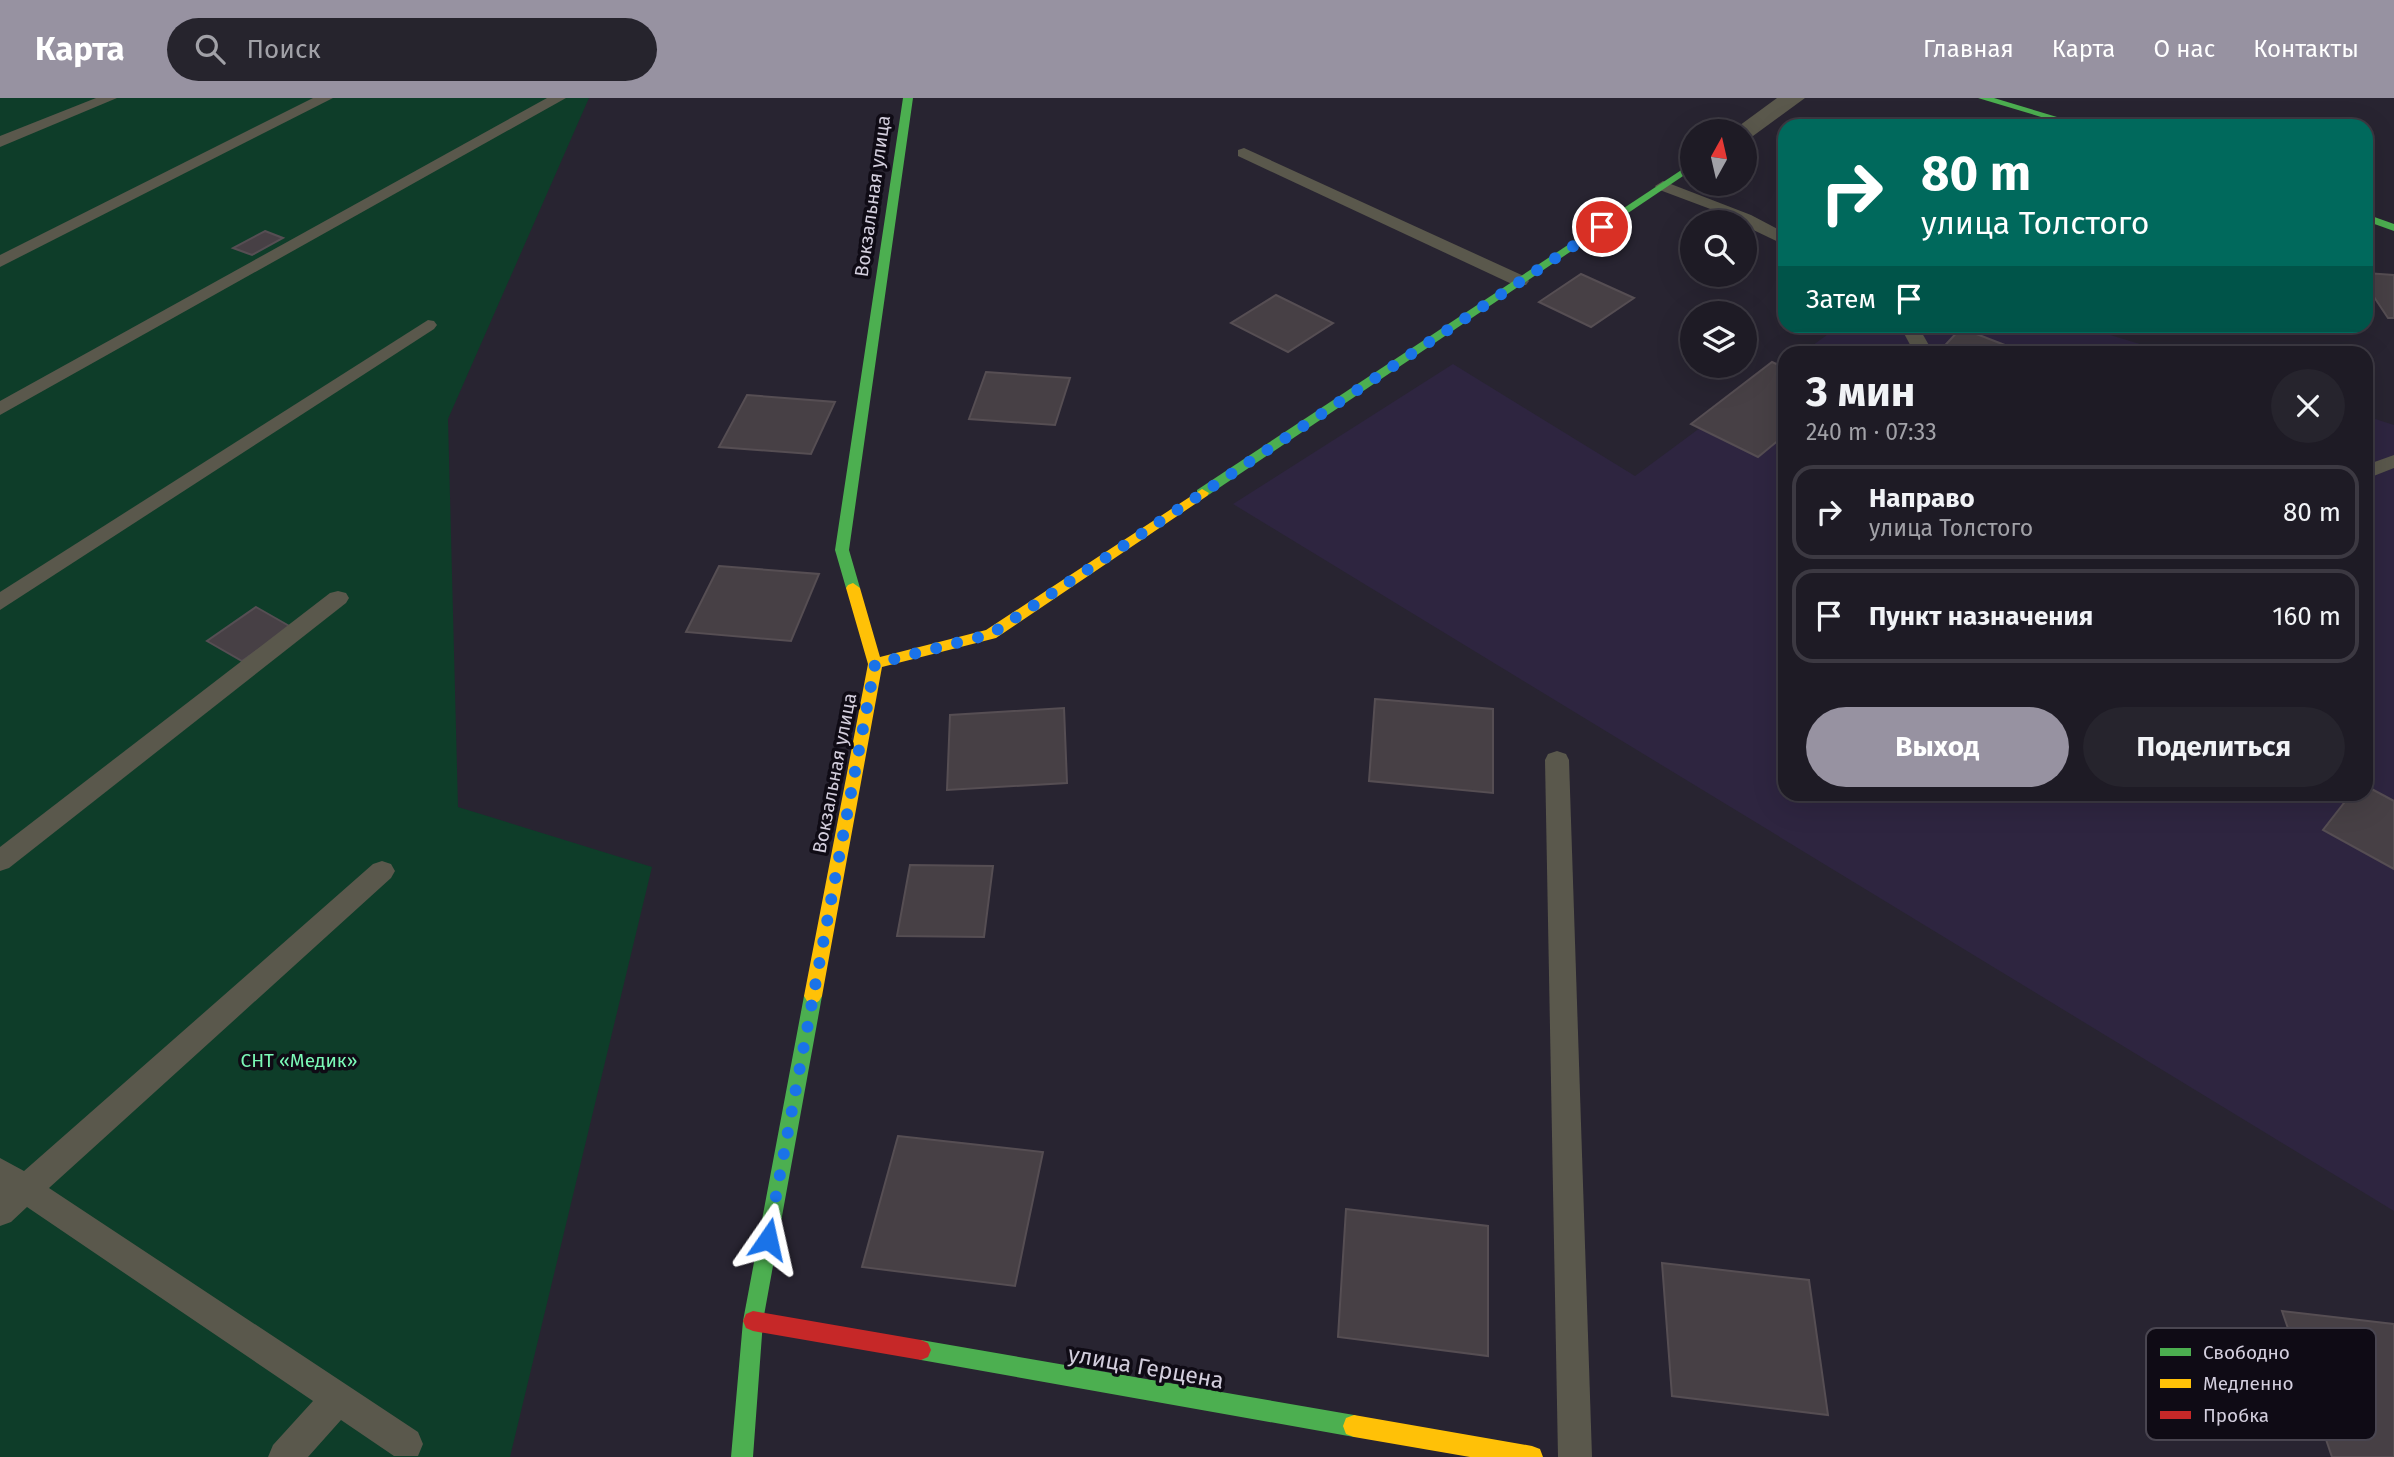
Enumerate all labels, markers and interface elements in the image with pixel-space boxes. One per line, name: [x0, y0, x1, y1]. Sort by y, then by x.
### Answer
search box: [167, 18, 657, 81]
text: Карта: [35, 29, 125, 69]
icon: search: [191, 30, 229, 68]
text: Поиск: [247, 34, 321, 65]
text: Главная: [1923, 35, 2014, 63]
text: Карта: [2052, 35, 2115, 63]
text: О нас: [2153, 35, 2215, 63]
text: Контакты: [2253, 35, 2359, 63]
street label: Вокзальная улица: [850, 114, 895, 278]
north arrow: [1680, 119, 1757, 196]
map controls: [1680, 119, 1757, 378]
text: 80 m: [1921, 144, 2031, 203]
icon: right: [1806, 147, 1897, 238]
pin: [1572, 197, 1632, 257]
text: улица Толстого: [1921, 204, 2149, 242]
icon: arrive: [1583, 208, 1621, 246]
button: search: [1680, 210, 1757, 287]
icon: arrive: [1890, 280, 1928, 318]
text: Затем: [1806, 284, 1876, 315]
button: layers: [1680, 301, 1757, 378]
text: 3 мин: [1806, 367, 1915, 417]
button: close: [2271, 369, 2345, 443]
text: 240 m · 07:33: [1806, 418, 1937, 446]
text: Направо: [1869, 483, 1975, 514]
icon: right: [1810, 493, 1848, 531]
text: 80 m: [2283, 497, 2341, 528]
text: улица Толстого: [1869, 514, 2033, 542]
icon: arrive: [1810, 597, 1848, 635]
text: Пункт назначения: [1869, 601, 2093, 632]
text: 160 m: [2272, 601, 2341, 632]
street label: Вокзальная улица: [808, 691, 861, 855]
button: Выход: [1806, 707, 2069, 787]
button: Поделиться: [2083, 707, 2345, 787]
park label: СНТ «Медик»: [241, 1049, 357, 1072]
position arrow: [731, 1202, 805, 1276]
legend: [2146, 1328, 2376, 1440]
street label: улица Герцена: [1066, 1340, 1226, 1394]
text: Свободно: [2203, 1341, 2290, 1364]
text: Медленно: [2203, 1372, 2294, 1395]
text: Пробка: [2203, 1404, 2269, 1427]

